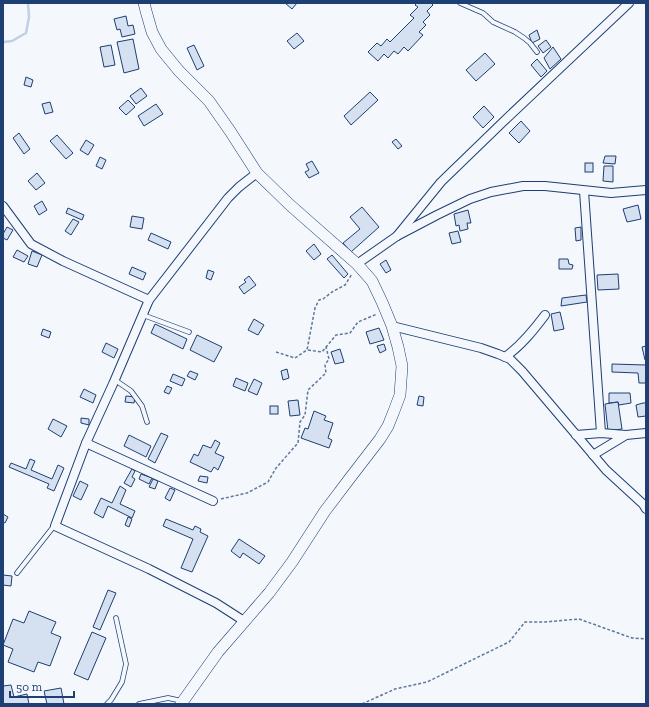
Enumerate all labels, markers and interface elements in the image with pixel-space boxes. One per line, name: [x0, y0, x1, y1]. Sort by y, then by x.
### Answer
scale bar: [10, 673, 74, 699]
text: 50 m: [16, 680, 43, 694]

